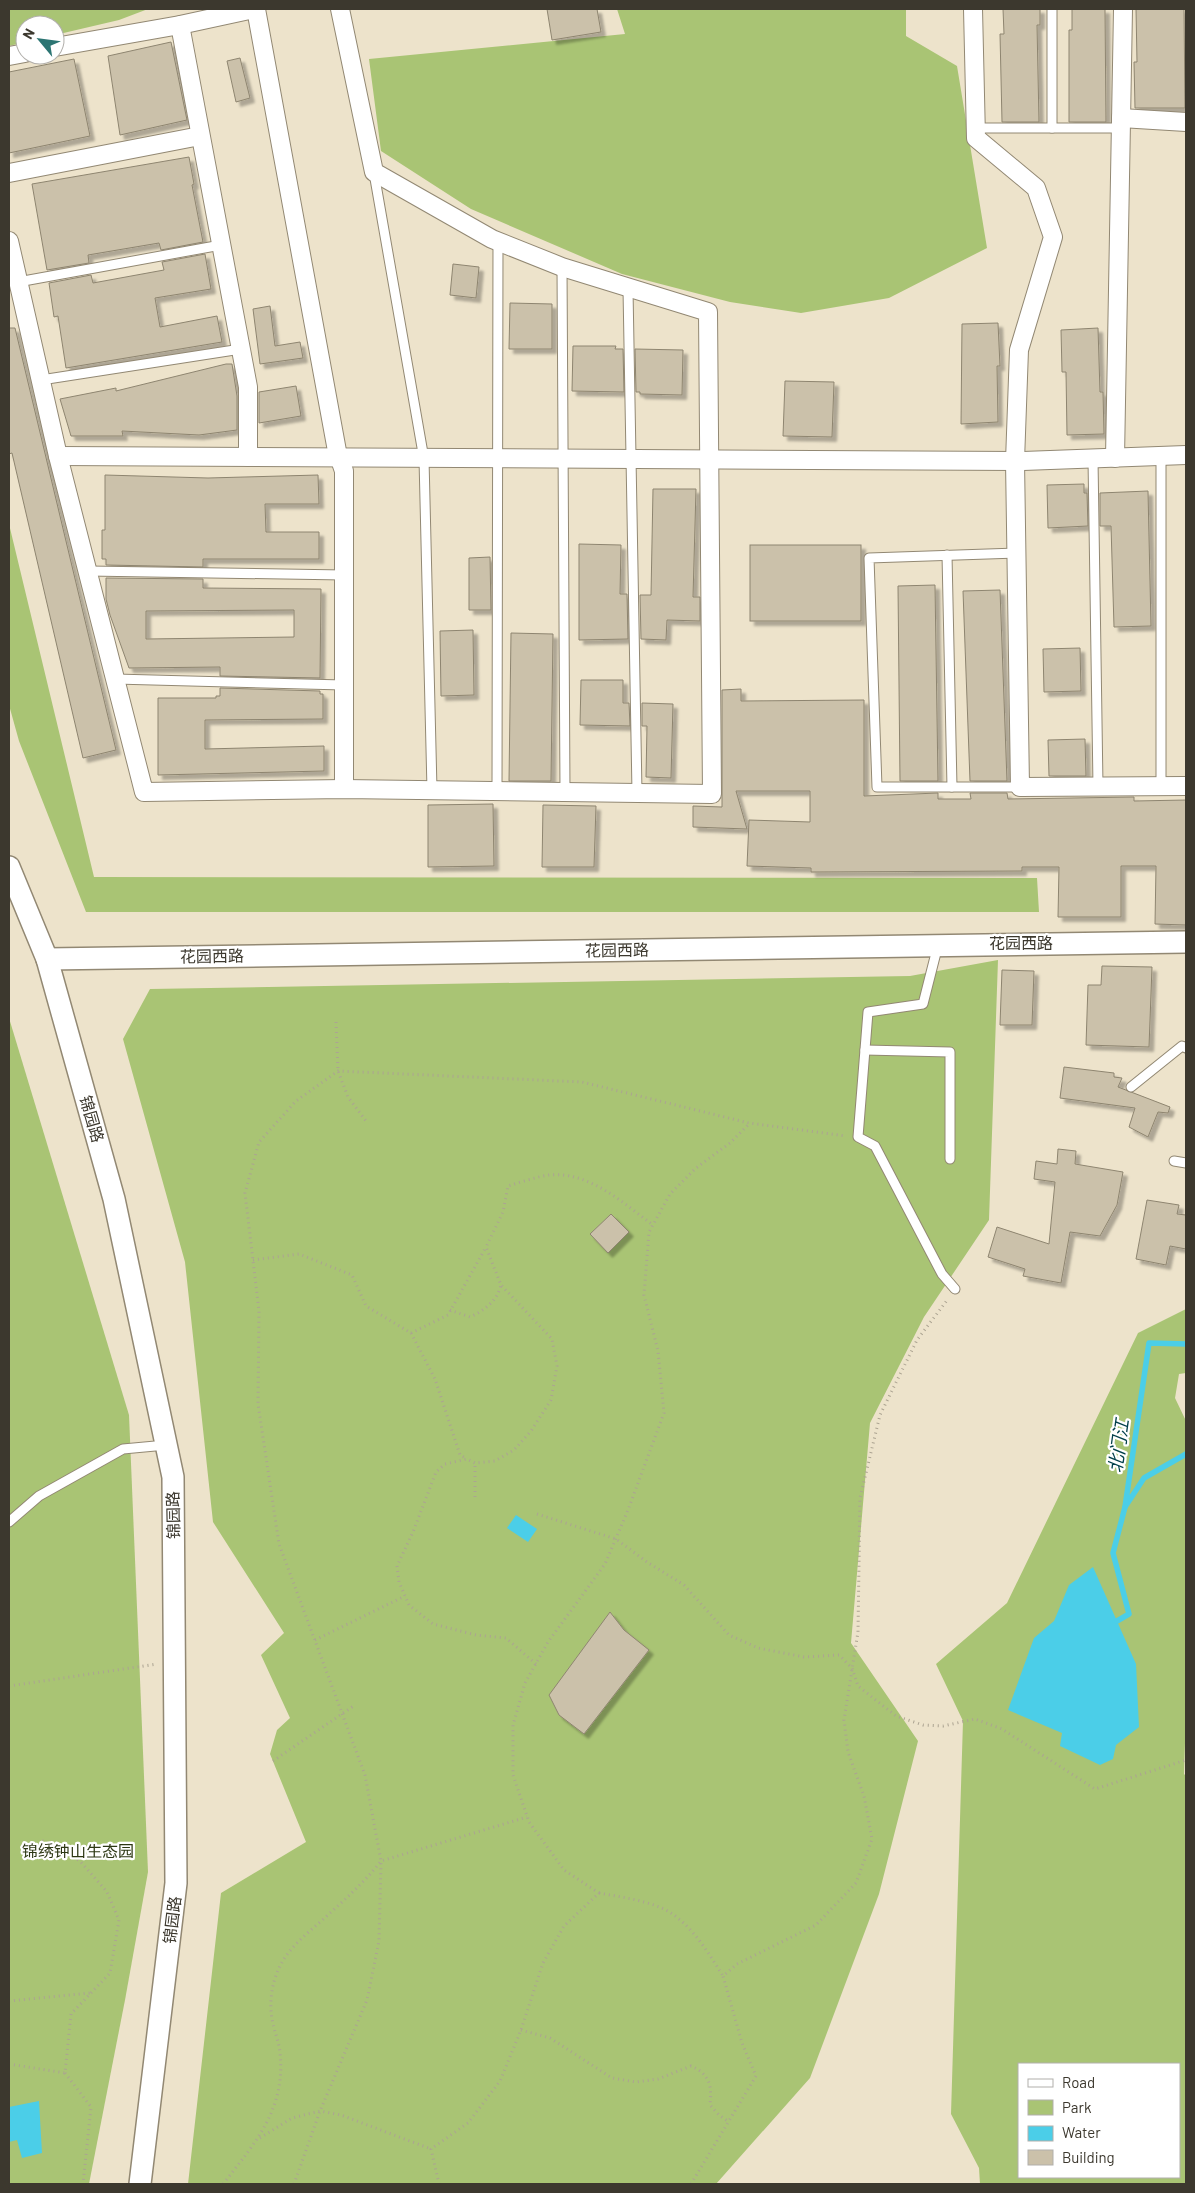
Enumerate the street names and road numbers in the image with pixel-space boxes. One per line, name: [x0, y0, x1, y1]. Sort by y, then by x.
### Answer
street label: 花园西路: [989, 933, 1053, 952]
street label: 花园西路: [585, 939, 649, 960]
street label: 花园西路: [180, 945, 244, 966]
street label: 锦园路: [77, 1093, 108, 1145]
street label: 锦园路: [163, 1491, 182, 1539]
street label: 锦园路: [159, 1895, 184, 1945]

